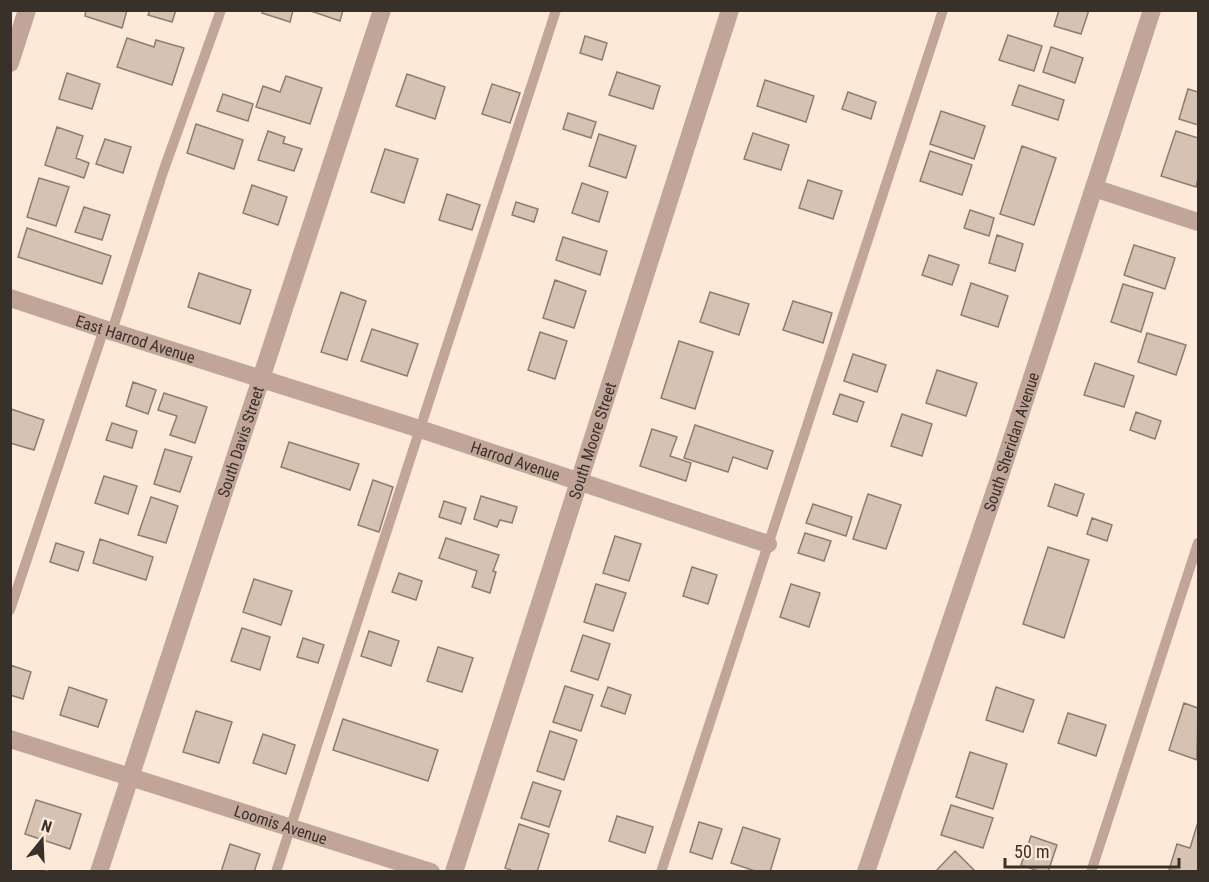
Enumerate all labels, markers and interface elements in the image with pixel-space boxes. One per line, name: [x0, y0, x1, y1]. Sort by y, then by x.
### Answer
street label: East Harrod Avenue: [73, 311, 198, 367]
street label: South Sheridan Avenue: [979, 370, 1043, 514]
street label: South Moore Street: [565, 379, 620, 501]
street label: South Davis Street: [213, 383, 267, 500]
street label: Harrod Avenue: [468, 437, 563, 484]
street label: Loomis Avenue: [232, 801, 330, 848]
north arrow: [12, 810, 72, 870]
text: N: [39, 816, 54, 837]
scale bar: [1005, 831, 1179, 869]
text: 50 m: [1014, 841, 1049, 862]

